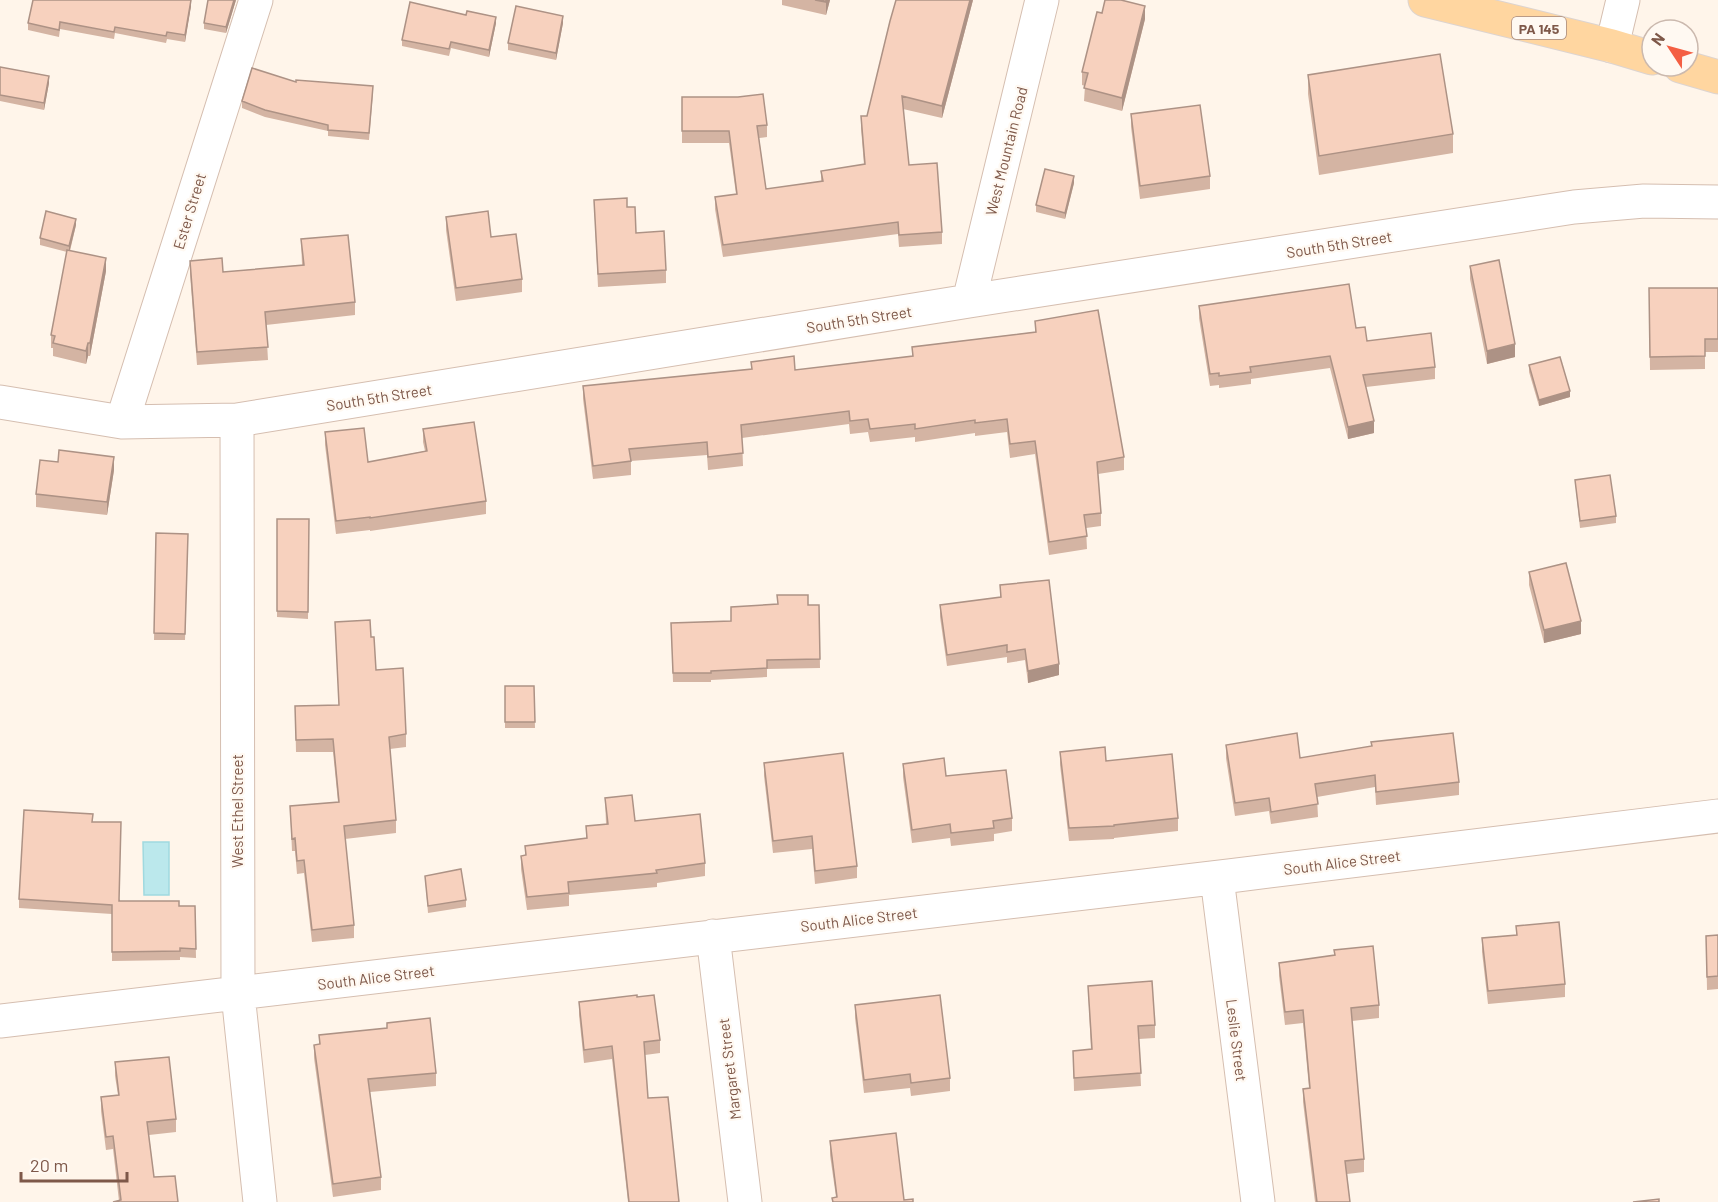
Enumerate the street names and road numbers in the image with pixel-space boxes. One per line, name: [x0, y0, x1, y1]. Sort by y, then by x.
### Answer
road number: PA 145: [1512, 17, 1566, 39]
street label: West Mountain Road: [981, 85, 1031, 217]
street label: Ester Street: [169, 171, 209, 251]
street label: South 5th Street: [1285, 227, 1393, 261]
street label: South 5th Street: [805, 302, 913, 336]
street label: South 5th Street: [325, 380, 433, 414]
street label: West Ethel Street: [228, 754, 246, 868]
street label: South Alice Street: [1283, 846, 1401, 878]
street label: South Alice Street: [800, 903, 918, 935]
street label: South Alice Street: [317, 961, 435, 993]
street label: Leslie Street: [1223, 998, 1251, 1082]
street label: Margaret Street: [714, 1017, 744, 1121]

